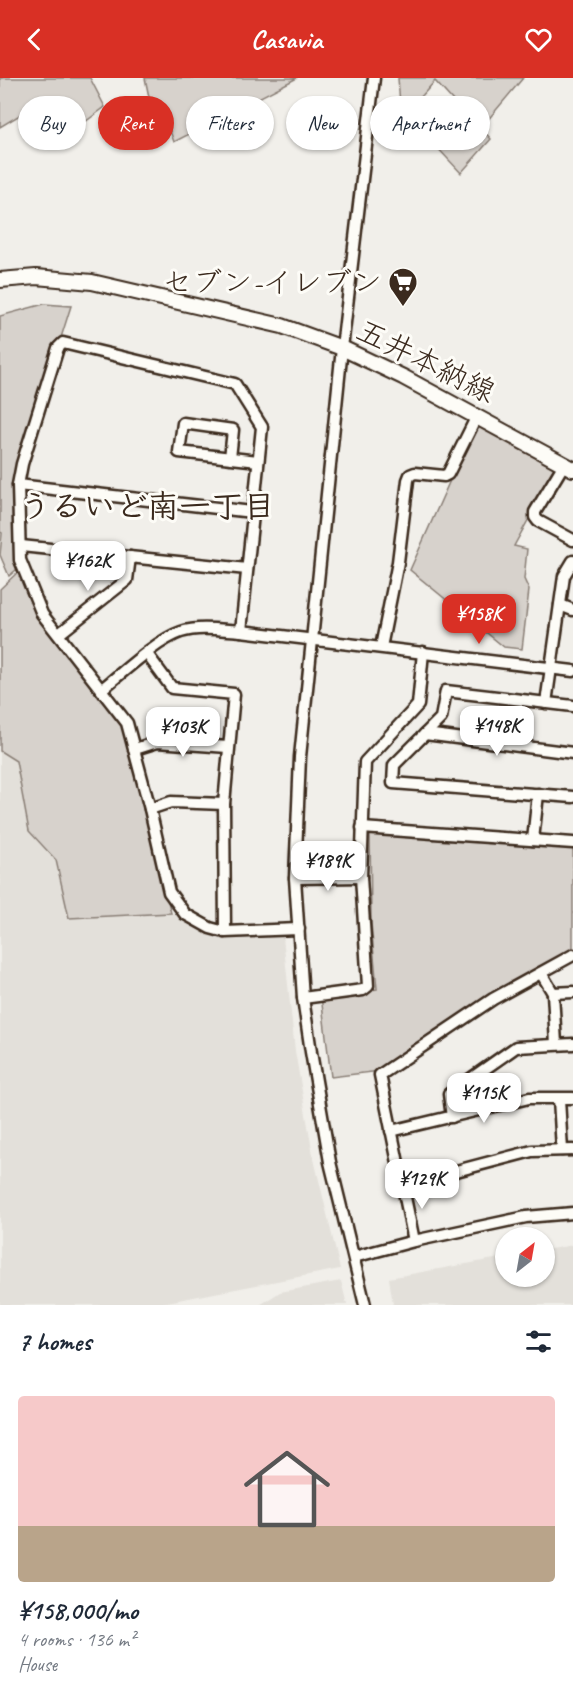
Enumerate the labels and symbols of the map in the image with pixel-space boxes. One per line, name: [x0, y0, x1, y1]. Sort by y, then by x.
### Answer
place label: セブン-イレブン: [162, 263, 382, 301]
supermarket icon: セブン-イレブン: [387, 266, 419, 308]
street label: 五井本納線: [350, 311, 502, 411]
district label: うるいど南一丁目: [19, 486, 275, 527]
pin: ¥162K: [46, 541, 130, 592]
pin: ¥158K: [437, 594, 521, 645]
pin: ¥148K: [455, 706, 539, 757]
pin: ¥103K: [141, 707, 225, 758]
pin: ¥189K: [286, 841, 370, 892]
pin: ¥115K: [442, 1073, 526, 1124]
pin: ¥129K: [380, 1159, 464, 1210]
north arrow: [495, 1227, 555, 1287]

